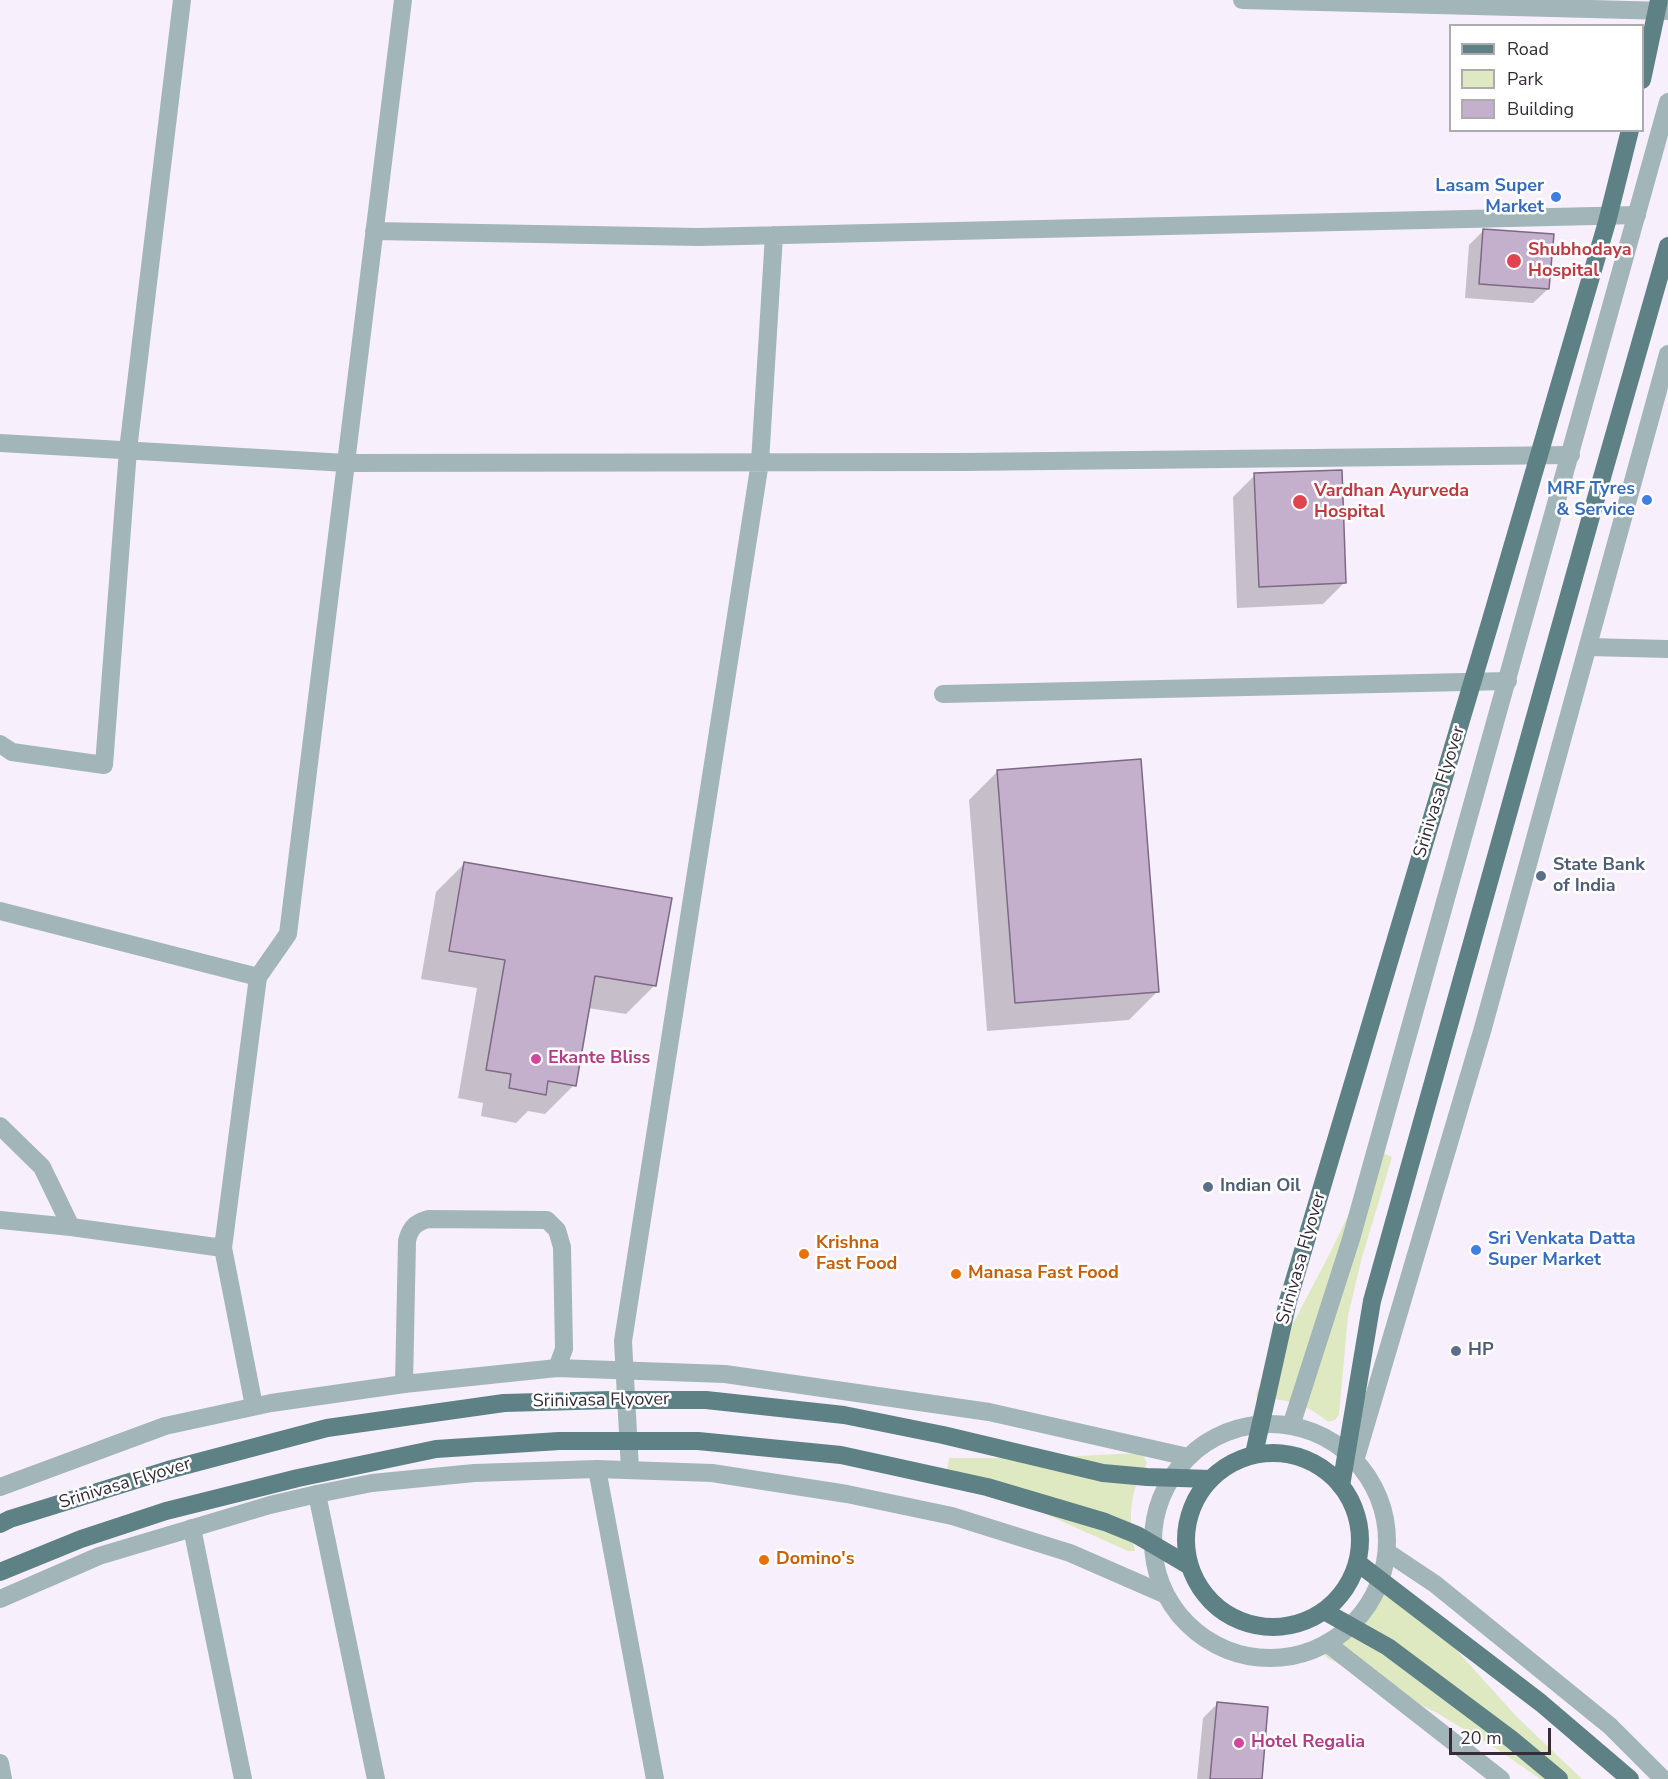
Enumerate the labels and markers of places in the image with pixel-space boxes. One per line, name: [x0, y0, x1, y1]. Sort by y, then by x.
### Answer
place label: Lasam Super Market: [1435, 176, 1544, 219]
marker: Lasam Super Market: [1549, 190, 1563, 204]
place label: Shubhodaya Hospital: [1528, 240, 1632, 282]
marker: Shubhodaya Hospital: [1505, 252, 1523, 270]
place label: MRF Tyres & Service: [1547, 479, 1635, 522]
place label: Vardhan Ayurveda Hospital: [1314, 481, 1469, 524]
marker: Vardhan Ayurveda Hospital: [1291, 493, 1309, 511]
marker: MRF Tyres & Service: [1640, 493, 1654, 507]
place label: State Bank of India: [1553, 855, 1645, 898]
marker: State Bank of India: [1534, 869, 1548, 883]
place label: Ekante Bliss: [548, 1048, 650, 1070]
marker: Ekante Bliss: [529, 1052, 543, 1066]
place label: Indian Oil: [1220, 1176, 1301, 1198]
marker: Indian Oil: [1201, 1180, 1215, 1194]
place label: Sri Venkata Datta Super Market: [1488, 1229, 1636, 1272]
place label: Krishna Fast Food: [816, 1233, 897, 1276]
marker: Sri Venkata Datta Super Market: [1469, 1243, 1483, 1257]
marker: Krishna Fast Food: [797, 1247, 811, 1261]
place label: Manasa Fast Food: [968, 1263, 1119, 1285]
marker: Manasa Fast Food: [949, 1267, 963, 1281]
place label: HP: [1468, 1340, 1494, 1362]
marker: HP: [1449, 1344, 1463, 1358]
place label: Domino's: [776, 1549, 854, 1571]
marker: Domino's: [757, 1553, 771, 1567]
place label: Hotel Regalia: [1251, 1732, 1365, 1754]
marker: Hotel Regalia: [1232, 1736, 1246, 1750]

